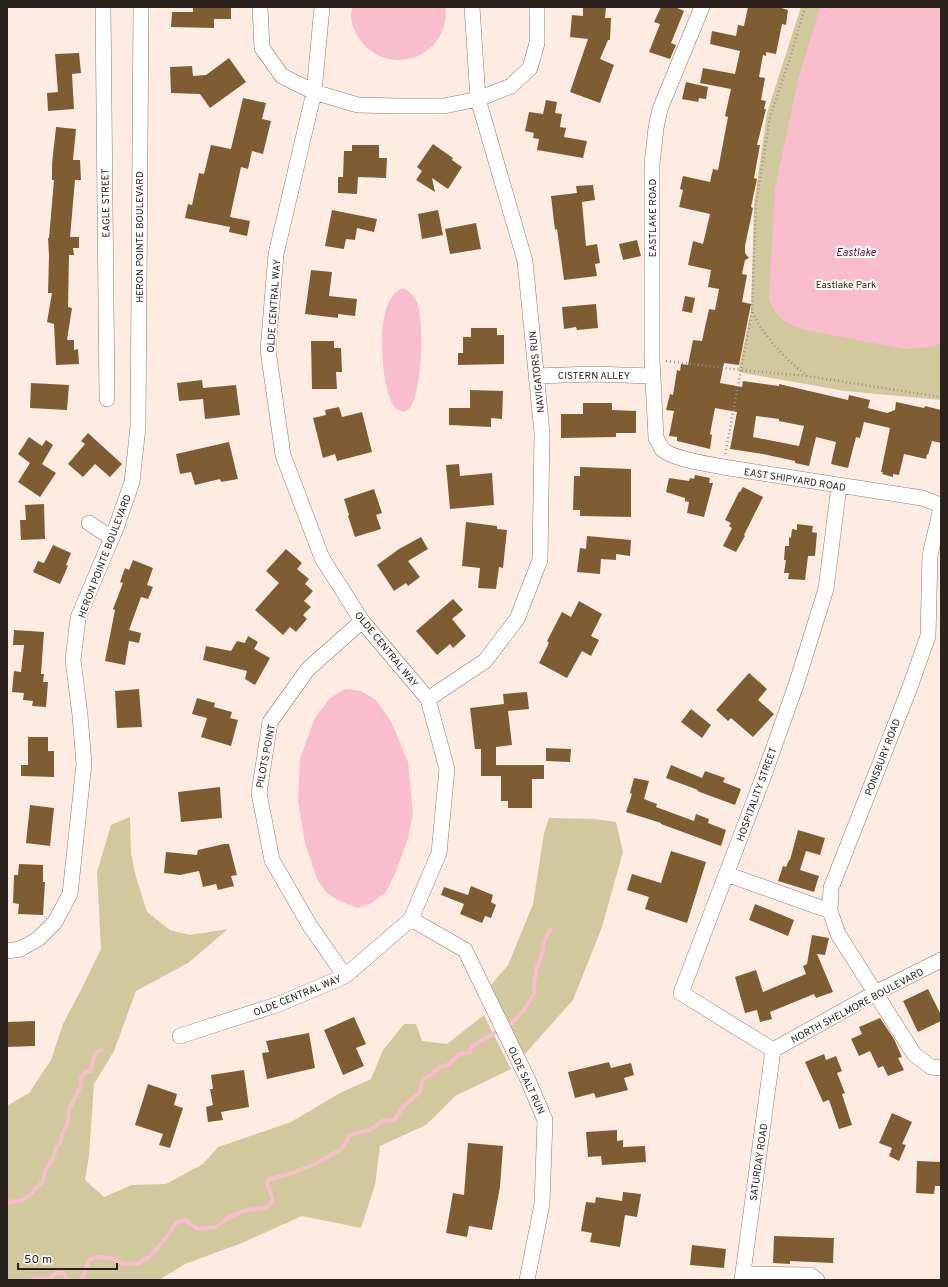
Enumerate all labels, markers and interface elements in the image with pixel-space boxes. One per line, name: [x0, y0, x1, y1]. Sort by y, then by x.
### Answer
street label: EAGLE STREET: [99, 168, 114, 238]
street label: HERON POINTE BOULEVARD: [134, 171, 147, 303]
street label: EASTLAKE ROAD: [647, 179, 660, 257]
water label: Eastlake: [836, 246, 876, 260]
street label: OLDE CENTRAL WAY: [265, 258, 284, 353]
park label: Eastlake Park: [816, 279, 876, 292]
street label: NAVIGATORS RUN: [527, 330, 548, 414]
street label: CISTERN ALLEY: [558, 370, 631, 383]
street label: EAST SHIPYARD ROAD: [743, 466, 847, 495]
street label: HERON POINTE BOULEVARD: [76, 493, 135, 620]
street label: OLDE CENTRAL WAY: [351, 609, 421, 691]
street label: PONSBURY ROAD: [863, 717, 904, 798]
street label: PILOTS POINT: [254, 723, 279, 789]
street label: HOSPITALITY STREET: [734, 746, 781, 843]
street label: NORTH SHELMORE BOULEVARD: [789, 966, 926, 1047]
street label: OLDE CENTRAL WAY: [252, 973, 344, 1020]
street label: OLDE SALT RUN: [504, 1045, 547, 1117]
street label: SATURDAY ROAD: [748, 1122, 771, 1202]
scale bar: [18, 1245, 117, 1271]
text: 50 m: [24, 1252, 52, 1268]

